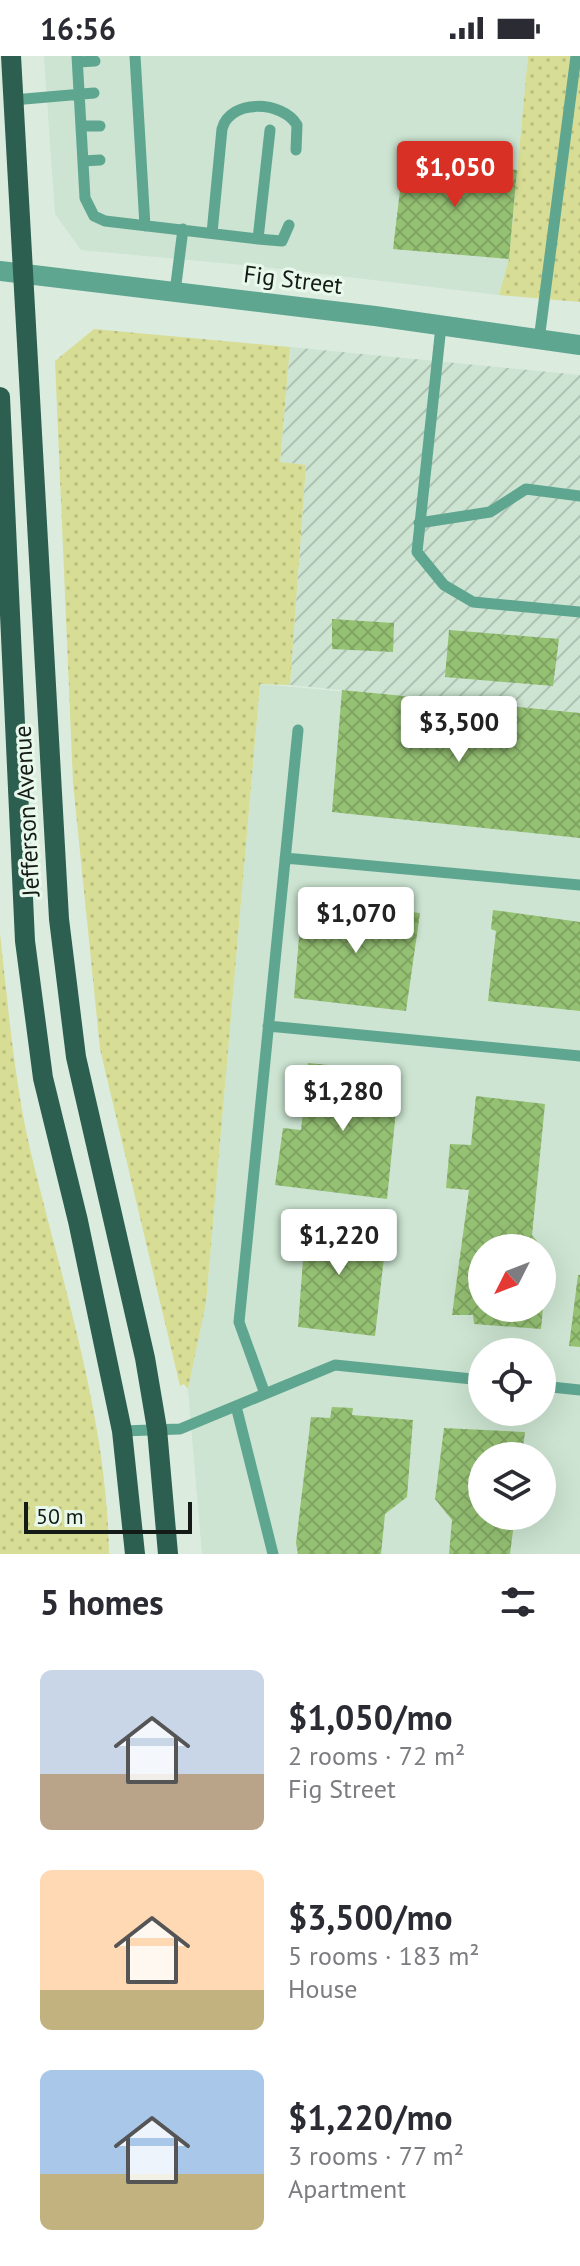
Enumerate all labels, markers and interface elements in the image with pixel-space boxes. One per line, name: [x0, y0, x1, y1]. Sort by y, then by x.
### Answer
text: 16:56: [40, 9, 116, 48]
pin: $1,050: [390, 141, 520, 209]
text: $1,050: [415, 150, 495, 183]
street label: Fig Street: [242, 258, 344, 301]
pin: $3,500: [394, 696, 524, 764]
text: $3,500: [419, 705, 499, 738]
street label: Jefferson Avenue: [7, 725, 47, 898]
pin: $1,070: [291, 887, 421, 955]
text: $1,070: [316, 896, 396, 929]
pin: $1,280: [278, 1065, 408, 1133]
text: $1,280: [303, 1074, 383, 1107]
pin: $1,220: [274, 1209, 404, 1277]
text: $1,220: [299, 1218, 379, 1251]
north arrow: [468, 1234, 556, 1322]
map controls: [468, 1234, 556, 1530]
button: locate: [468, 1338, 556, 1426]
button: layers: [468, 1442, 556, 1530]
scale bar: [24, 1498, 192, 1534]
text: 50 m: [36, 1502, 84, 1530]
text: 5 homes: [40, 1580, 164, 1624]
icon: filters: [496, 1580, 540, 1624]
text: $1,050/mo: [288, 1695, 452, 1739]
icon: home: [104, 1702, 200, 1798]
text: 2 rooms · 72 m²: [288, 1739, 465, 1772]
text: Fig Street: [288, 1772, 396, 1805]
text: $3,500/mo: [288, 1895, 452, 1939]
icon: home: [104, 1902, 200, 1998]
text: 5 rooms · 183 m²: [288, 1939, 480, 1972]
text: House: [288, 1972, 358, 2005]
text: $1,220/mo: [288, 2095, 452, 2139]
icon: home: [104, 2102, 200, 2198]
text: 3 rooms · 77 m²: [288, 2139, 464, 2172]
text: Apartment: [288, 2172, 406, 2205]

